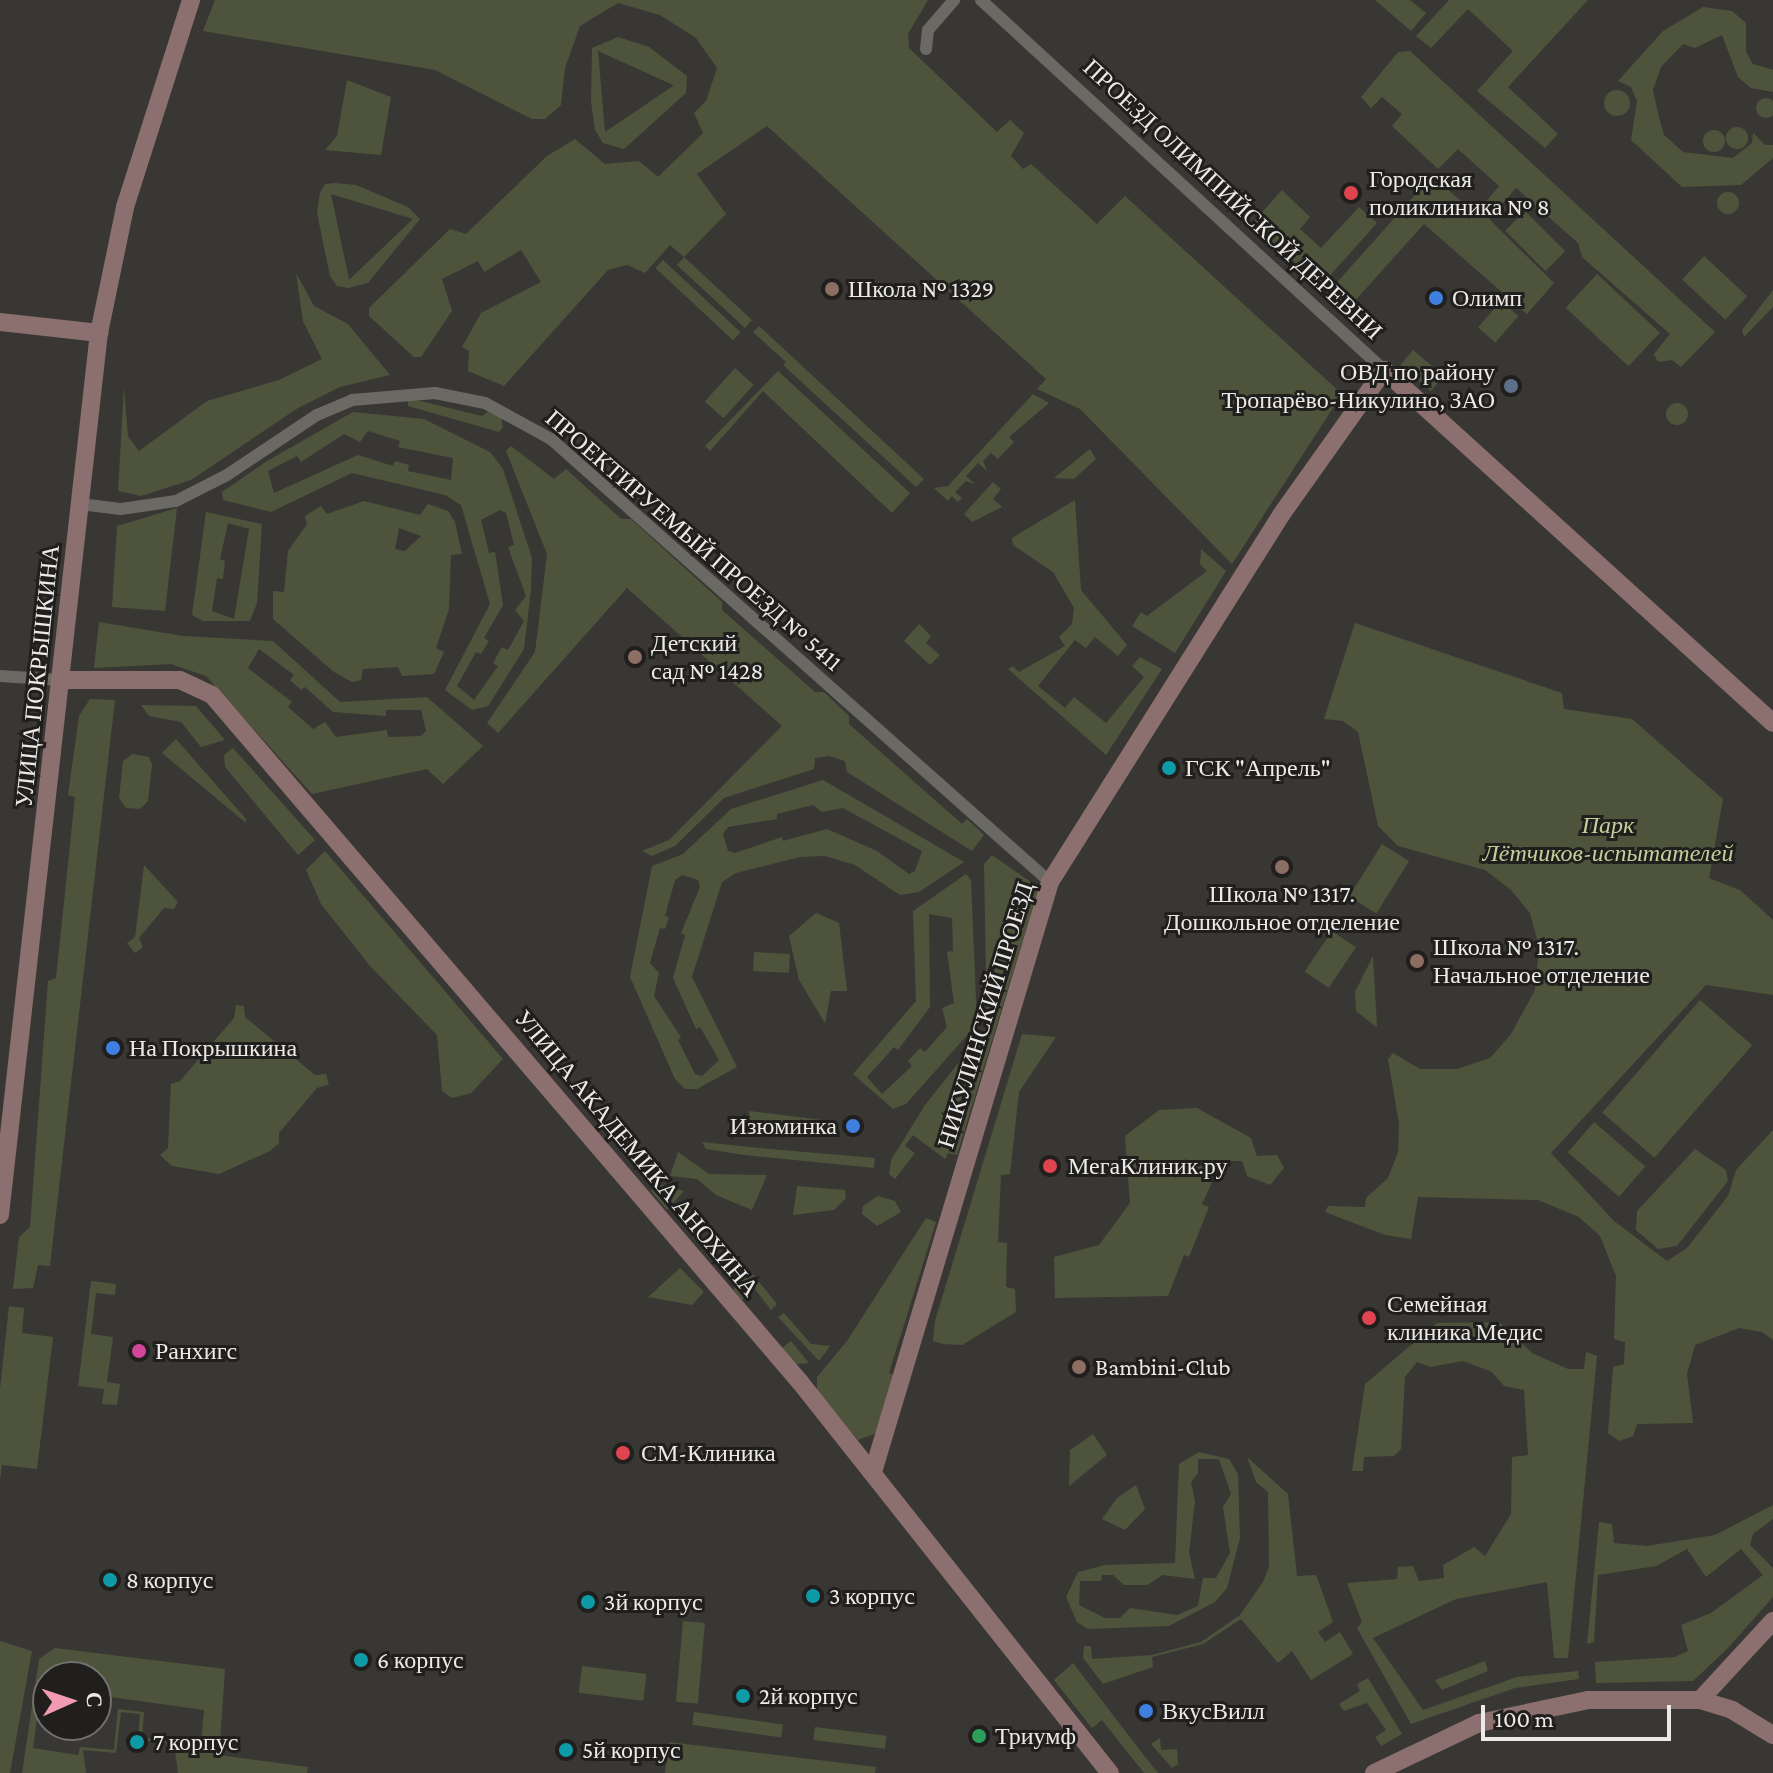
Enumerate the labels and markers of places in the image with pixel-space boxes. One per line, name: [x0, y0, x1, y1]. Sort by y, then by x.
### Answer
place label: Городская поликлиника № 8: [1369, 165, 1550, 221]
marker: Городская поликлиника № 8: [1340, 182, 1362, 204]
place label: Школа № 1329: [848, 275, 994, 303]
marker: Школа № 1329: [823, 280, 841, 298]
place label: Олимп: [1452, 284, 1522, 312]
marker: Олимп: [1427, 289, 1445, 307]
place label: ОВД по району Тропарёво-Никулино, ЗАО: [1222, 358, 1495, 414]
marker: ОВД по району Тропарёво-Никулино, ЗАО: [1502, 377, 1520, 395]
place label: Детский сад № 1428: [651, 629, 763, 685]
marker: Детский сад № 1428: [626, 648, 644, 666]
place label: ГСК "Апрель": [1185, 754, 1330, 782]
marker: ГСК "Апрель": [1160, 759, 1178, 777]
marker: Школа № 1317. Дошкольное отделение: [1273, 858, 1291, 876]
place label: Школа № 1317. Дошкольное отделение: [1164, 880, 1400, 936]
place label: Школа № 1317. Начальное отделение: [1433, 933, 1650, 989]
marker: Школа № 1317. Начальное отделение: [1408, 952, 1426, 970]
place label: На Покрышкина: [129, 1034, 297, 1062]
marker: На Покрышкина: [104, 1039, 122, 1057]
place label: Изюминка: [730, 1112, 837, 1140]
marker: Изюминка: [844, 1117, 862, 1135]
place label: МегаКлиник.ру: [1068, 1152, 1228, 1180]
marker: МегаКлиник.ру: [1039, 1155, 1061, 1177]
place label: Семейная клиника Медис: [1387, 1290, 1543, 1346]
marker: Семейная клиника Медис: [1358, 1307, 1380, 1329]
place label: Ранхигс: [155, 1337, 237, 1365]
marker: Ранхигс: [130, 1342, 148, 1360]
place label: Bambini-Club: [1095, 1353, 1231, 1381]
marker: Bambini-Club: [1070, 1358, 1088, 1376]
place label: СМ-Клиника: [641, 1439, 776, 1467]
marker: СМ-Клиника: [612, 1442, 634, 1464]
place label: 8 корпус: [126, 1566, 213, 1594]
marker: 8 корпус: [101, 1571, 119, 1589]
place label: 3 корпус: [829, 1582, 915, 1610]
marker: 3 корпус: [804, 1587, 822, 1605]
place label: 3й корпус: [604, 1588, 703, 1616]
marker: 3й корпус: [579, 1593, 597, 1611]
place label: 6 корпус: [377, 1646, 464, 1674]
marker: 6 корпус: [352, 1651, 370, 1669]
place label: 2й корпус: [759, 1682, 858, 1710]
marker: 2й корпус: [734, 1687, 752, 1705]
place label: ВкусВилл: [1162, 1697, 1265, 1725]
marker: ВкусВилл: [1137, 1702, 1155, 1720]
place label: Триумф: [995, 1722, 1076, 1750]
marker: Триумф: [970, 1727, 988, 1745]
place label: 7 корпус: [153, 1728, 238, 1756]
marker: 7 корпус: [128, 1733, 146, 1751]
place label: 5й корпус: [582, 1736, 681, 1764]
marker: 5й корпус: [557, 1741, 575, 1759]

